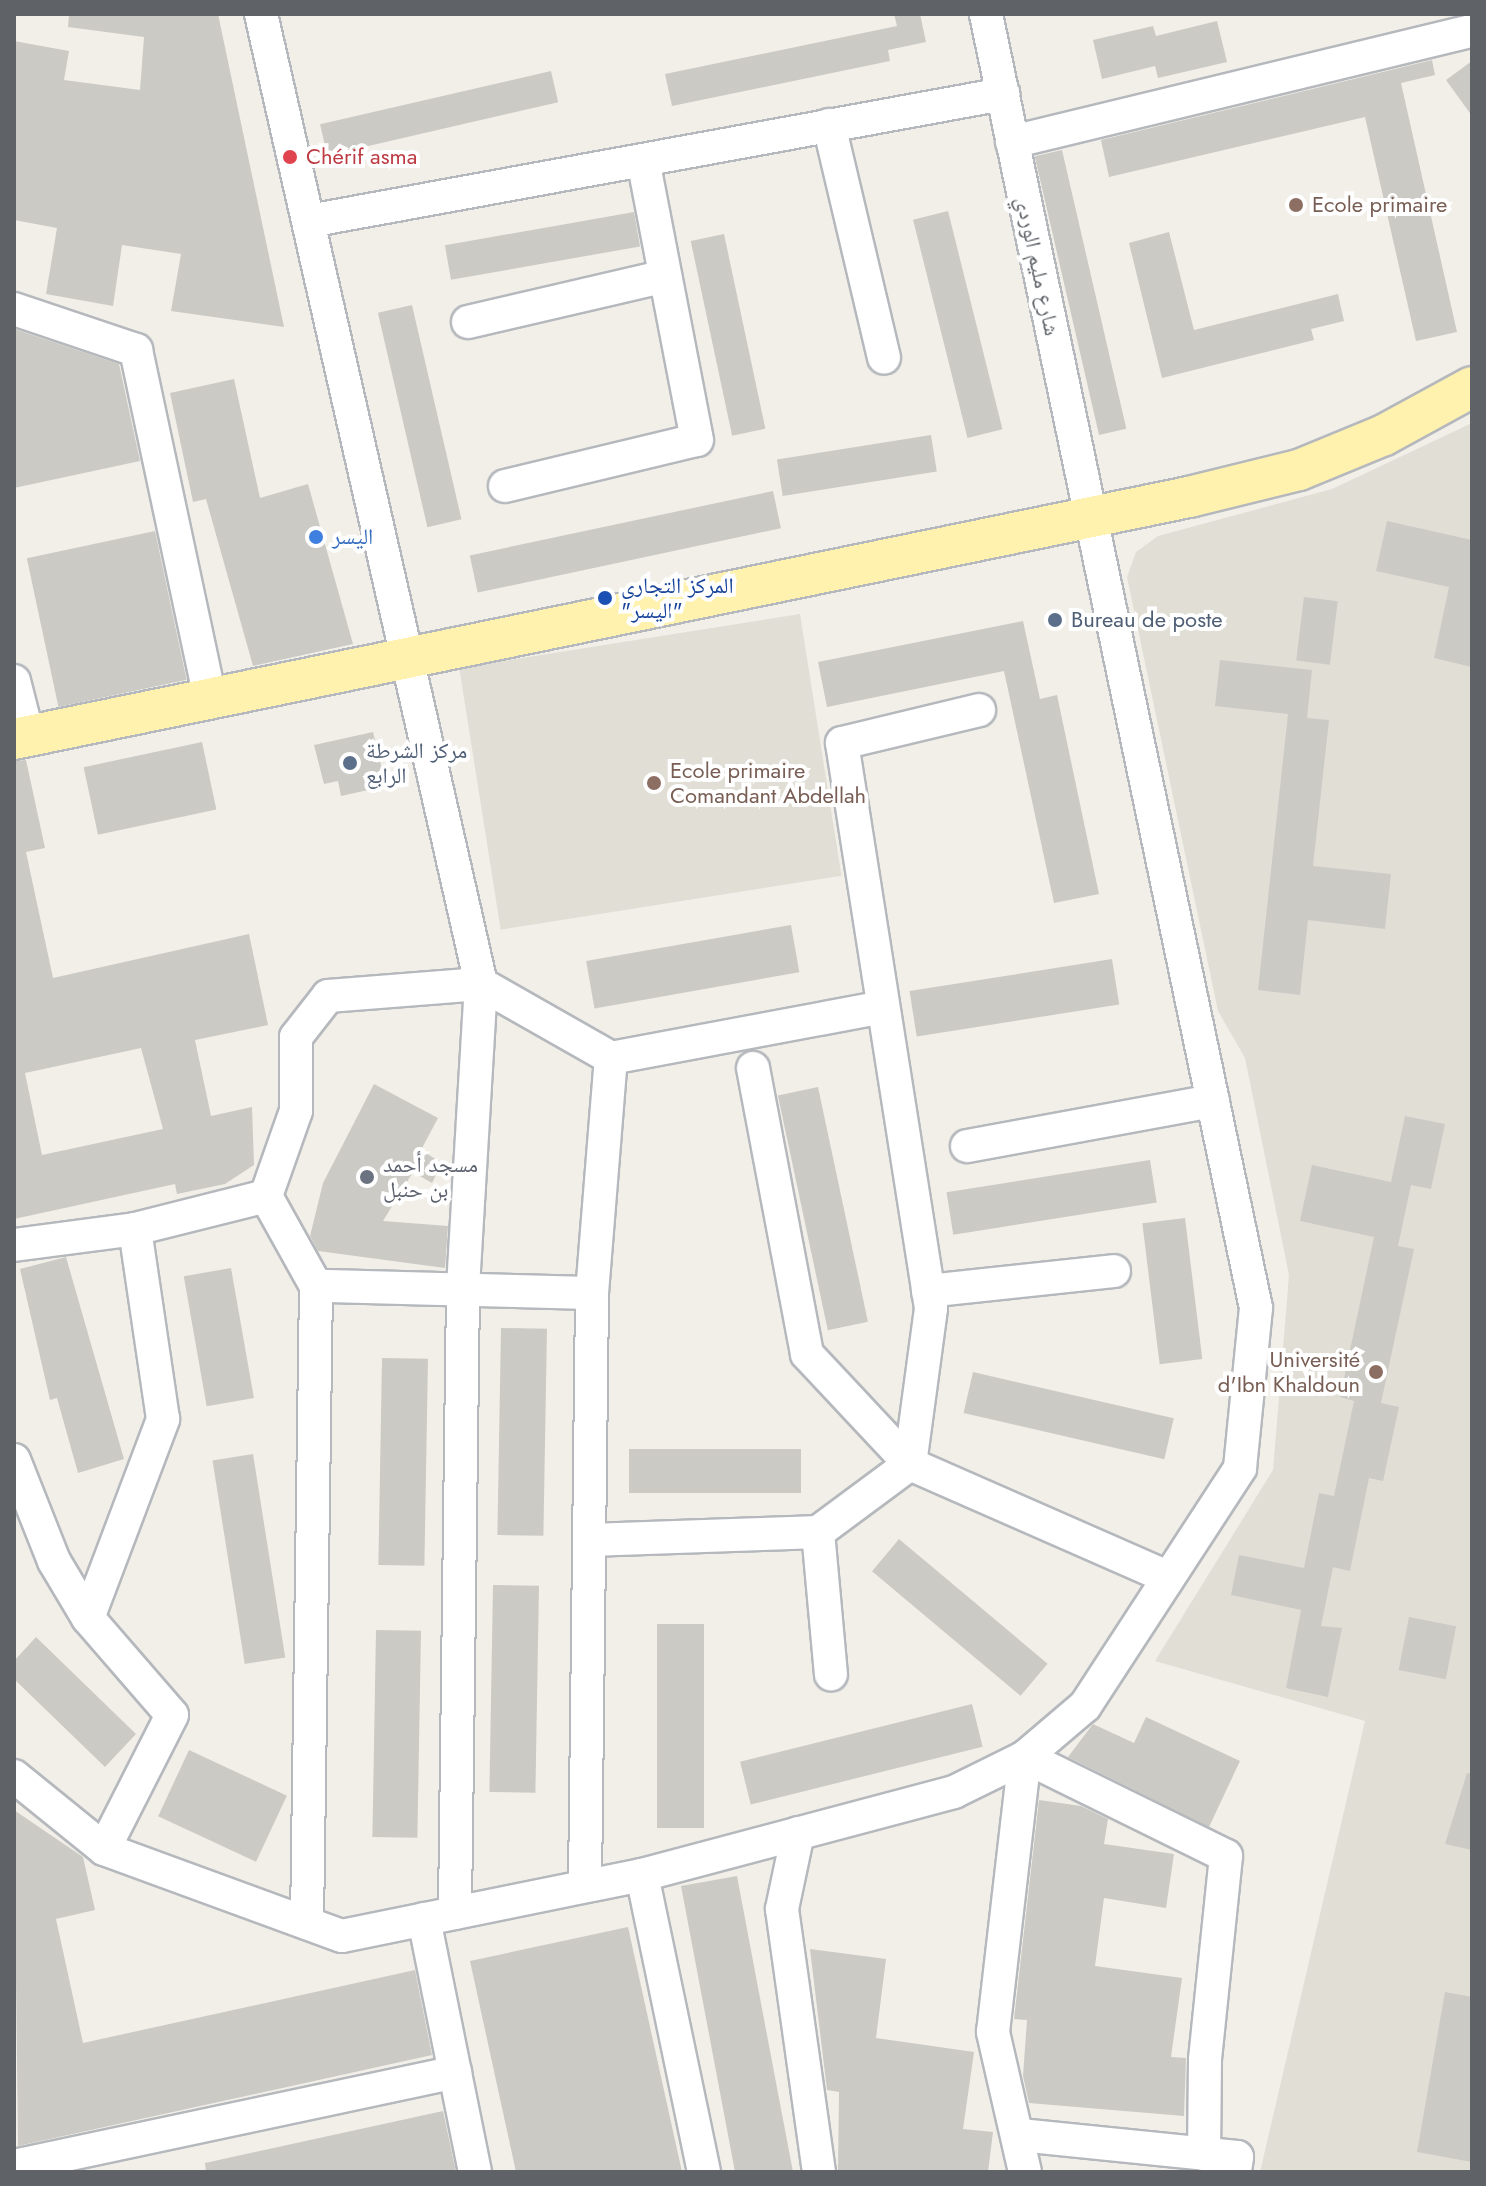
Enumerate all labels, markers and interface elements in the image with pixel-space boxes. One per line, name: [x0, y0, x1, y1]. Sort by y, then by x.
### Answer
place label: Chérif asma: [306, 144, 417, 170]
marker: Chérif asma: [281, 148, 299, 166]
place label: Ecole primaire: [1312, 192, 1447, 218]
street label: شارع مليم الوردي: [1010, 194, 1066, 338]
marker: Ecole primaire: [1287, 196, 1305, 214]
place label: اليسر: [332, 524, 373, 550]
marker: اليسر: [307, 528, 325, 546]
place label: المركز التجاري "اليسر": [621, 572, 734, 624]
marker: المركز التجاري "اليسر": [596, 589, 614, 607]
place label: Bureau de poste: [1071, 607, 1223, 633]
marker: Bureau de poste: [1046, 611, 1064, 629]
place label: مركز الشرطة الرابع: [366, 737, 467, 788]
marker: مركز الشرطة الرابع: [341, 754, 359, 772]
place label: Ecole primaire Comandant Abdellah: [670, 757, 866, 808]
marker: Ecole primaire Comandant Abdellah: [645, 774, 663, 792]
place label: مسجد أحمد بن حنبل: [383, 1151, 478, 1202]
marker: مسجد أحمد بن حنبل: [358, 1168, 376, 1186]
place label: Université d'Ibn Khaldoun: [1218, 1346, 1360, 1398]
marker: Université d'Ibn Khaldoun: [1367, 1363, 1385, 1381]

